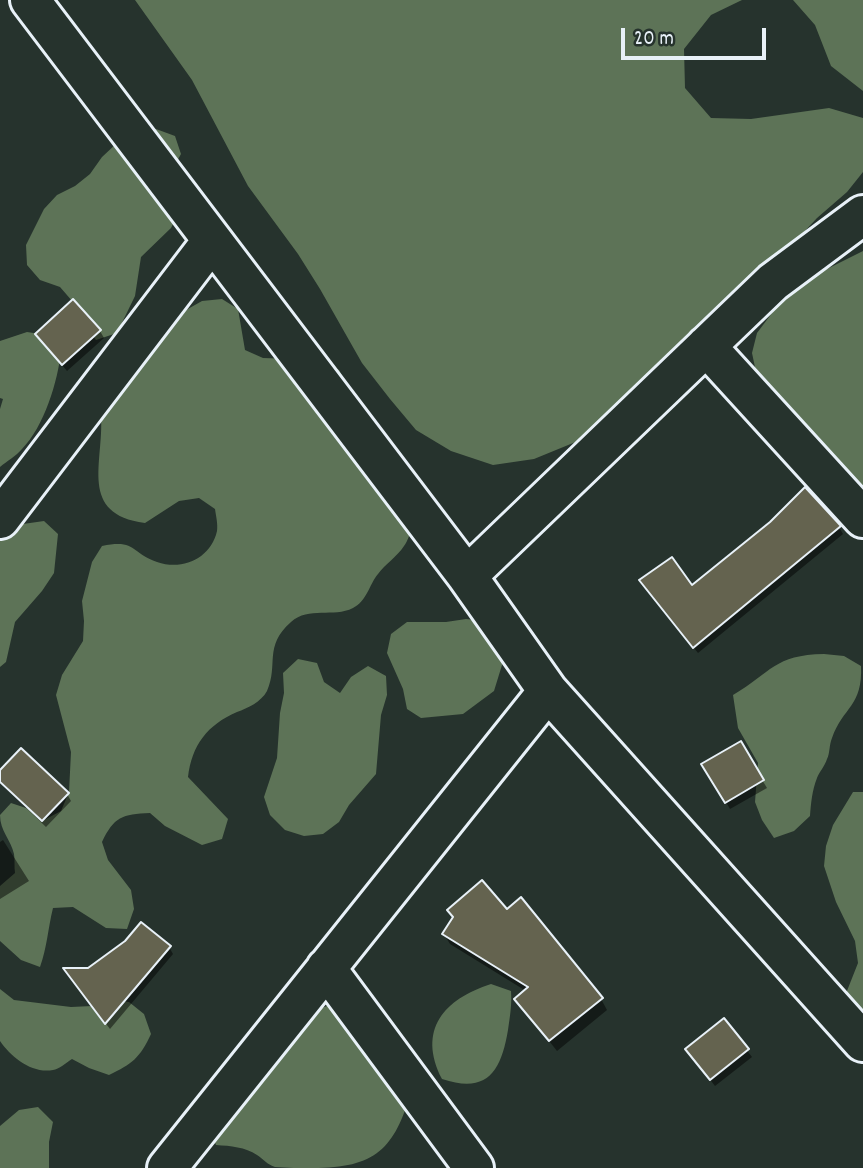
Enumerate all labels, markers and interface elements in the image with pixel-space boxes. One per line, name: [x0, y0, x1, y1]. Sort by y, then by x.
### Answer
scale bar: [625, 14, 770, 58]
text: 20 m: [634, 25, 674, 55]

